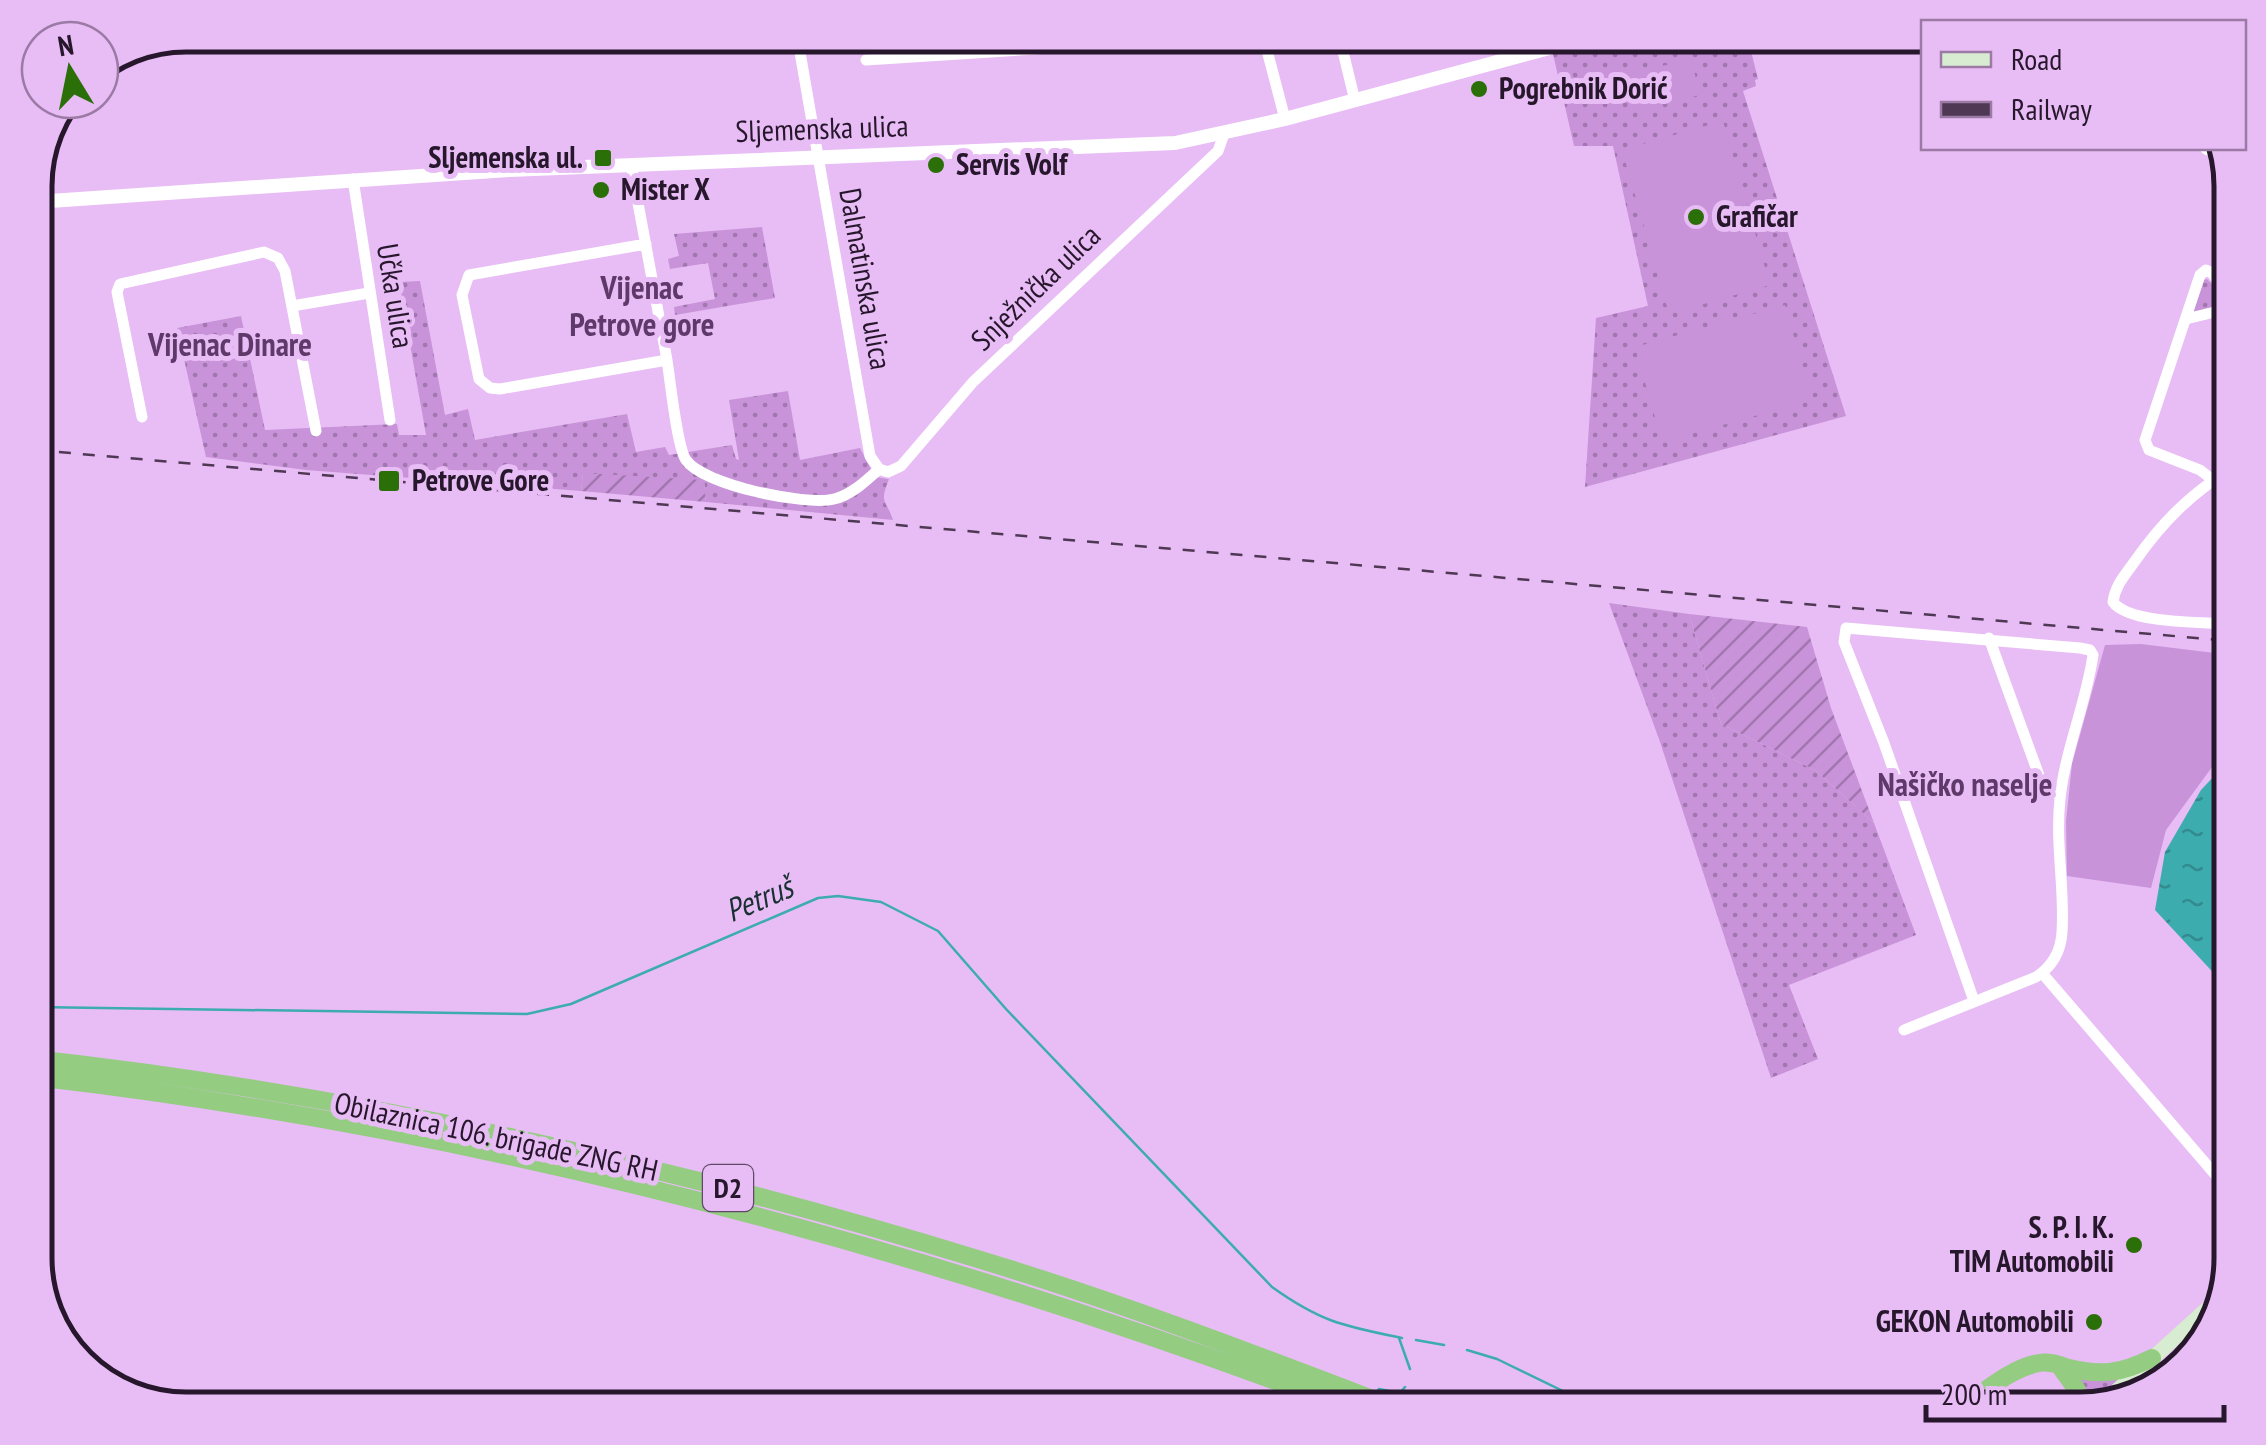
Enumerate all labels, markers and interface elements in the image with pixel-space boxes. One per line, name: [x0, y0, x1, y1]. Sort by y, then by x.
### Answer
north arrow: [20, 20, 120, 120]
legend: [1921, 20, 2246, 150]
text: N: [55, 25, 76, 64]
text: Road: [2011, 39, 2062, 78]
place label: Pogrebnik Dorić: [1499, 68, 1668, 107]
marker: Pogrebnik Dorić: [1468, 78, 1490, 100]
text: Railway: [2011, 89, 2093, 128]
street label: Sljemenska ulica: [735, 105, 909, 150]
place label: Sljemenska ul.: [428, 137, 583, 176]
place label: Servis Volf: [956, 144, 1069, 183]
marker: Sljemenska ul.: [592, 147, 614, 169]
marker: Servis Volf: [925, 154, 947, 176]
place label: Mister X: [621, 169, 710, 208]
marker: Mister X: [590, 179, 612, 201]
street label: Dalmatinska ulica: [831, 185, 902, 373]
place label: Grafičar: [1716, 196, 1798, 235]
marker: Grafičar: [1685, 206, 1707, 228]
street label: Snježnička ulica: [962, 216, 1108, 358]
street label: Učka ulica: [369, 241, 424, 351]
district label: Vijenac Petrove gore: [570, 266, 714, 345]
district label: Vijenac Dinare: [147, 323, 312, 365]
place label: Petrove Gore: [412, 460, 549, 499]
marker: Petrove Gore: [376, 468, 402, 494]
district label: Našičko naselje: [1878, 763, 2052, 805]
water label: Petruš: [719, 864, 802, 931]
street label: Obilaznica 106. brigade ZNG RH: [331, 1082, 662, 1189]
road number: D2: [703, 1165, 753, 1211]
place label: S. P. I. K. TIM Automobili: [1950, 1207, 2114, 1280]
marker: S. P. I. K. TIM Automobili: [2123, 1234, 2145, 1256]
place label: GEKON Automobili: [1876, 1301, 2074, 1340]
marker: GEKON Automobili: [2083, 1311, 2105, 1333]
scale bar: [1926, 1360, 2224, 1422]
text: 200 m: [1941, 1374, 2007, 1413]

